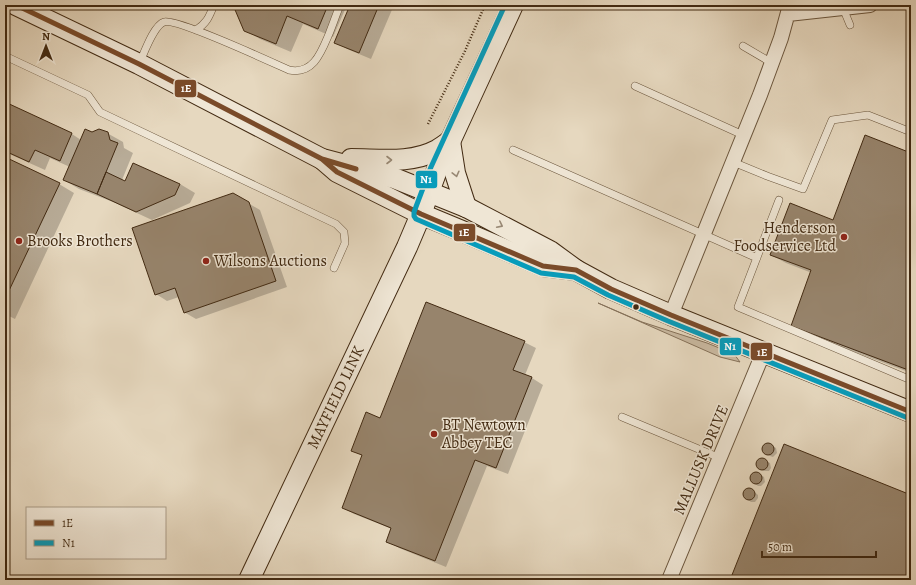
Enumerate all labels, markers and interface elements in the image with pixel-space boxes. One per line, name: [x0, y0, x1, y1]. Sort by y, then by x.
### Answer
north arrow: [26, 26, 66, 66]
text: N: [42, 29, 50, 44]
line badge: 1E: [174, 79, 197, 98]
text: 1E: [181, 81, 192, 96]
one-way arrow: [386, 156, 392, 164]
line badge: N1: [415, 170, 438, 189]
one-way arrow: [451, 171, 460, 178]
text: N1: [420, 172, 432, 187]
place label: Henderson Foodservice Ltd: [734, 217, 836, 257]
one-way arrow: [496, 220, 504, 228]
line badge: 1E: [453, 223, 476, 242]
text: 1E: [459, 225, 470, 240]
place label: Brooks Brothers: [27, 230, 133, 252]
marker: Henderson Foodservice Ltd: [839, 232, 849, 242]
marker: Brooks Brothers: [14, 236, 24, 246]
place label: Wilsons Auctions: [213, 250, 327, 272]
marker: Wilsons Auctions: [201, 256, 211, 266]
unlabelled marker: [631, 302, 641, 312]
line badge: N1: [719, 337, 742, 356]
text: N1: [724, 339, 736, 354]
street label: MAYFIELD LINK: [302, 342, 369, 453]
line badge: 1E: [750, 342, 773, 361]
text: 1E: [757, 345, 768, 360]
street label: MALLUSK DRIVE: [668, 402, 734, 518]
place label: BT Newtown Abbey TEC: [441, 414, 526, 454]
marker: BT Newtown Abbey TEC: [429, 429, 439, 439]
legend: [26, 507, 166, 559]
text: 1E: [62, 515, 73, 531]
scale bar: [762, 533, 876, 559]
text: N1: [62, 535, 75, 551]
text: 50 m: [768, 539, 792, 555]

